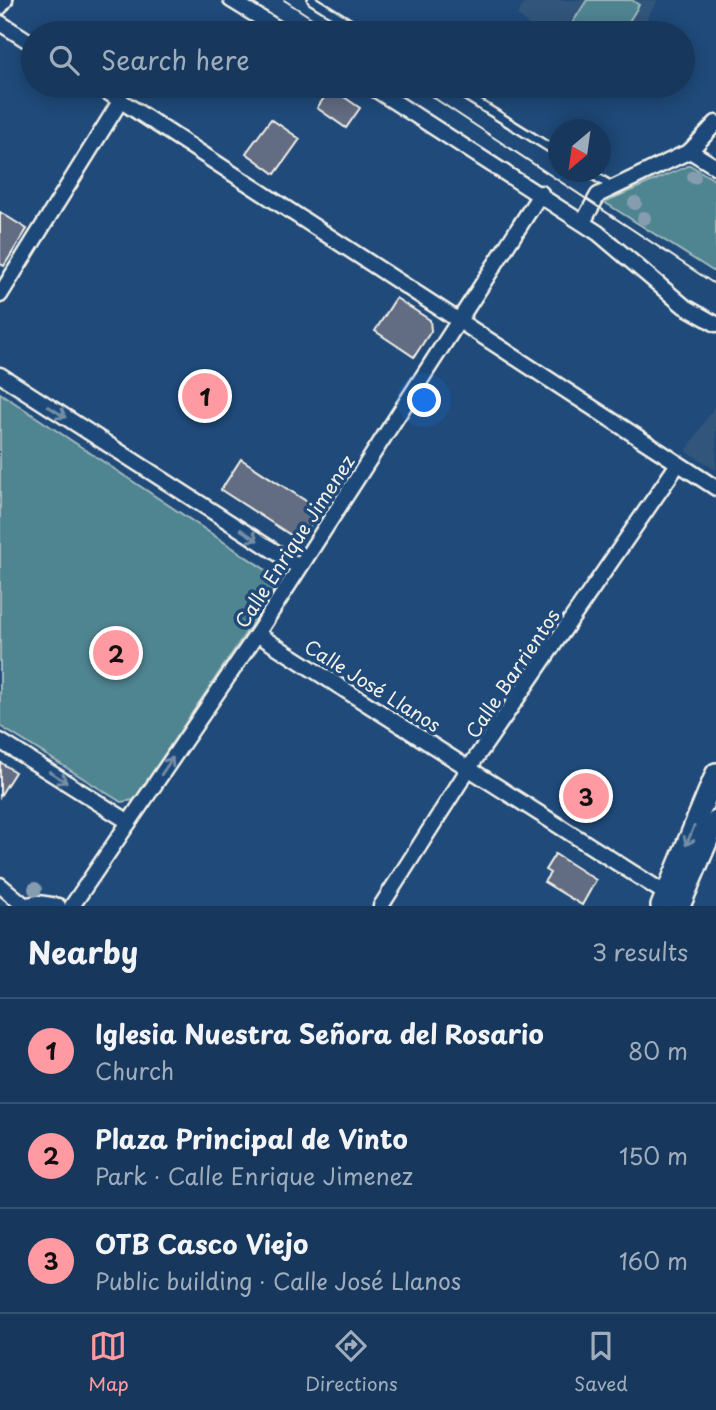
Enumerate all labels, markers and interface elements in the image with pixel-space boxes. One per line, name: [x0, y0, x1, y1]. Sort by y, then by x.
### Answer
search box: [21, 21, 695, 98]
text: Search here: [101, 40, 250, 79]
icon: search: [45, 41, 83, 79]
north arrow: [548, 119, 611, 182]
pin: 1: [182, 370, 228, 422]
your location: [407, 383, 441, 417]
one-way arrow: [47, 405, 67, 419]
street label: Calle Enrique Jimenez: [227, 449, 361, 633]
one-way arrow: [239, 527, 258, 542]
street label: Calle Barrientos: [458, 603, 566, 743]
pin: 2: [93, 627, 139, 679]
street label: Calle José Llanos: [300, 632, 446, 738]
one-way arrow: [161, 756, 175, 776]
pin: 3: [563, 770, 609, 822]
one-way arrow: [47, 771, 67, 785]
one-way arrow: [682, 825, 695, 846]
text: Nearby: [28, 929, 138, 974]
text: 3 results: [592, 934, 688, 969]
text: Iglesia Nuestra Señora del Rosario: [95, 1014, 544, 1053]
text: 1: [46, 1033, 57, 1068]
text: 80 m: [628, 1033, 688, 1068]
text: Church: [95, 1053, 174, 1088]
text: Plaza Principal de Vinto: [95, 1119, 408, 1158]
text: 2: [43, 1138, 59, 1173]
text: 150 m: [619, 1138, 688, 1173]
text: Park · Calle Enrique Jimenez: [95, 1158, 413, 1193]
text: OTB Casco Viejo: [95, 1224, 308, 1263]
text: 3: [43, 1243, 59, 1278]
text: 160 m: [619, 1243, 688, 1278]
text: Public building · Calle José Llanos: [95, 1263, 461, 1298]
tab: Map: [88, 1327, 129, 1397]
tab: Directions: [305, 1327, 398, 1397]
tab: Saved: [574, 1327, 628, 1397]

